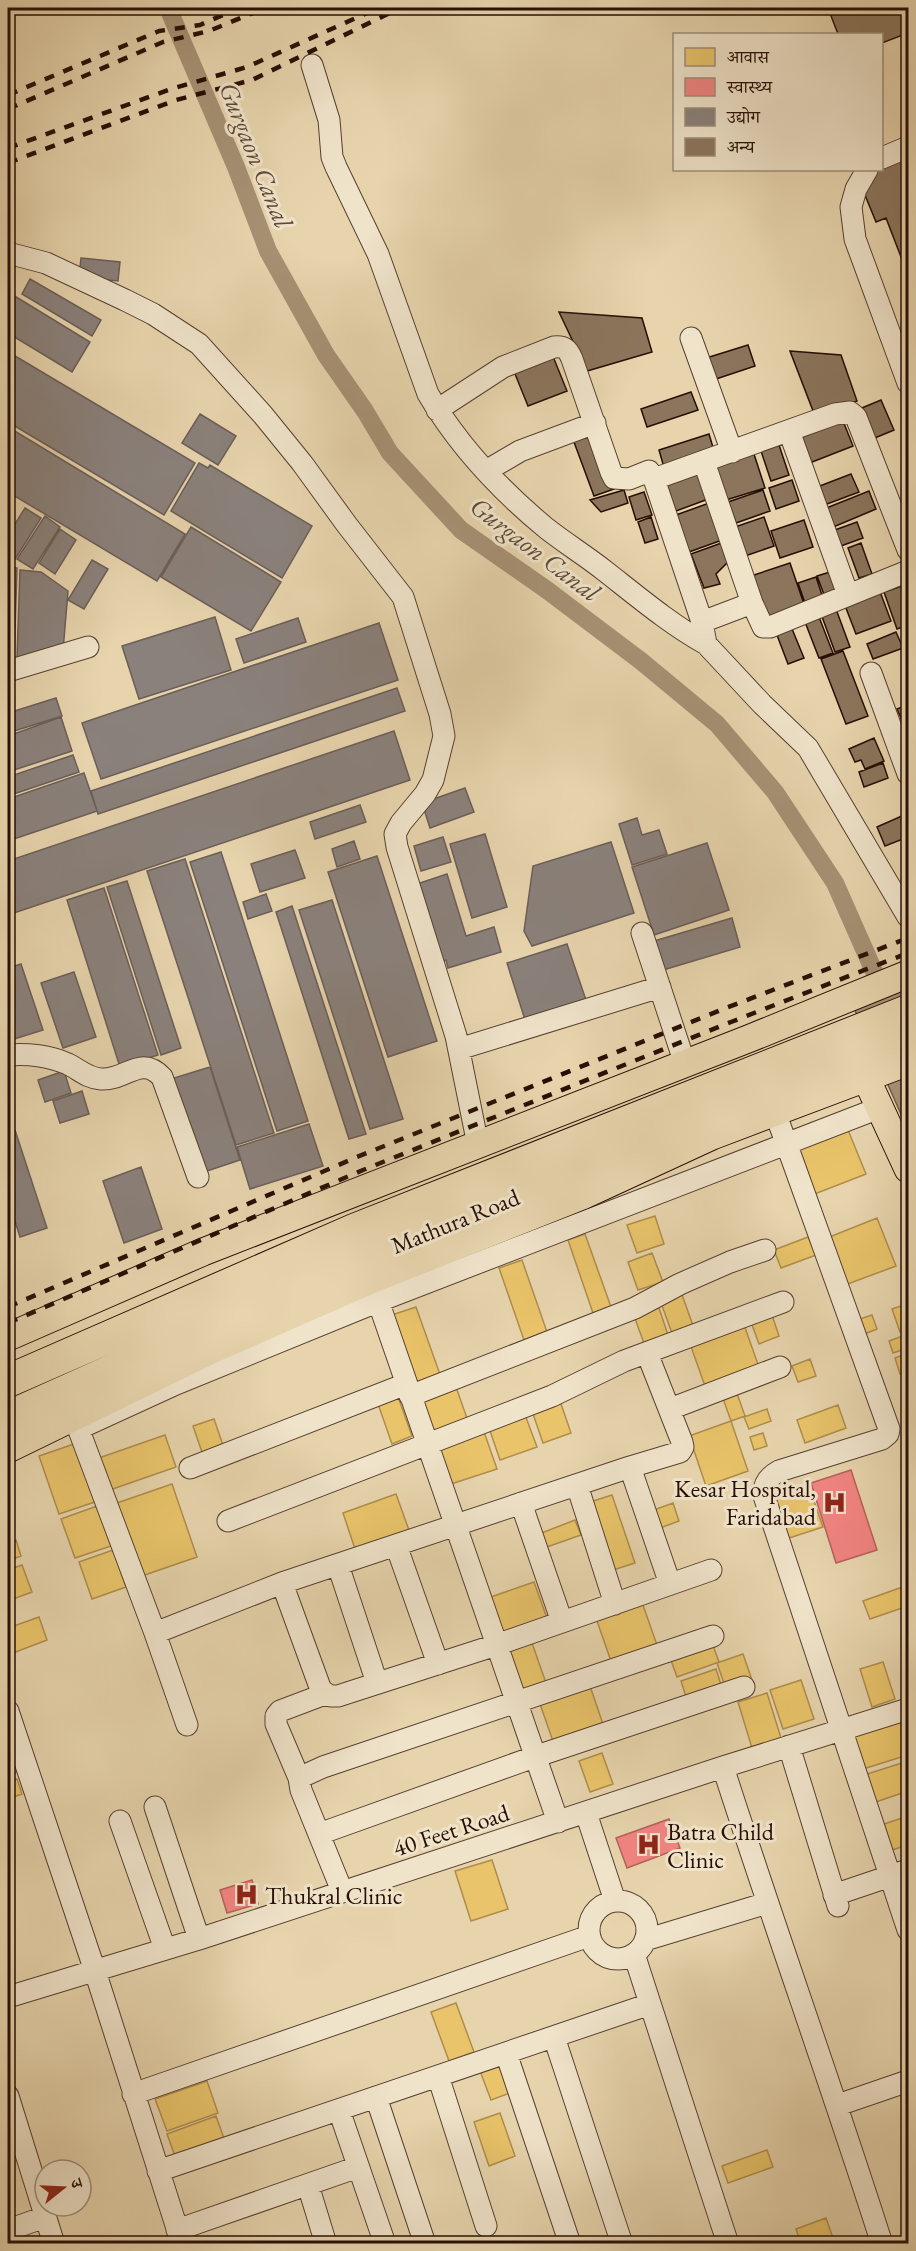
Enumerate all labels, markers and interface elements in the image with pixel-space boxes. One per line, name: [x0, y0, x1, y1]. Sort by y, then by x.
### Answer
legend: [673, 33, 883, 171]
text: आवास: [727, 45, 770, 68]
text: स्वास्थ्य: [726, 75, 773, 98]
water label: Gurgaon Canal: [211, 77, 301, 233]
text: उद्योग: [726, 105, 761, 128]
text: अन्य: [727, 135, 755, 158]
water label: Gurgaon Canal: [463, 489, 607, 609]
street label: Mathura Road: [386, 1181, 525, 1261]
place label: Kesar Hospital, Faridabad: [674, 1473, 817, 1532]
hospital icon: Kesar Hospital, Faridabad: [821, 1489, 847, 1515]
street label: 40 Feet Road: [389, 1796, 514, 1863]
place label: Batra Child Clinic: [667, 1816, 775, 1875]
hospital icon: Batra Child Clinic: [636, 1832, 662, 1858]
place label: Thukral Clinic: [265, 1880, 403, 1911]
hospital icon: Thukral Clinic: [234, 1882, 260, 1908]
north arrow: [33, 2158, 93, 2218]
text: उ: [65, 2175, 89, 2192]

